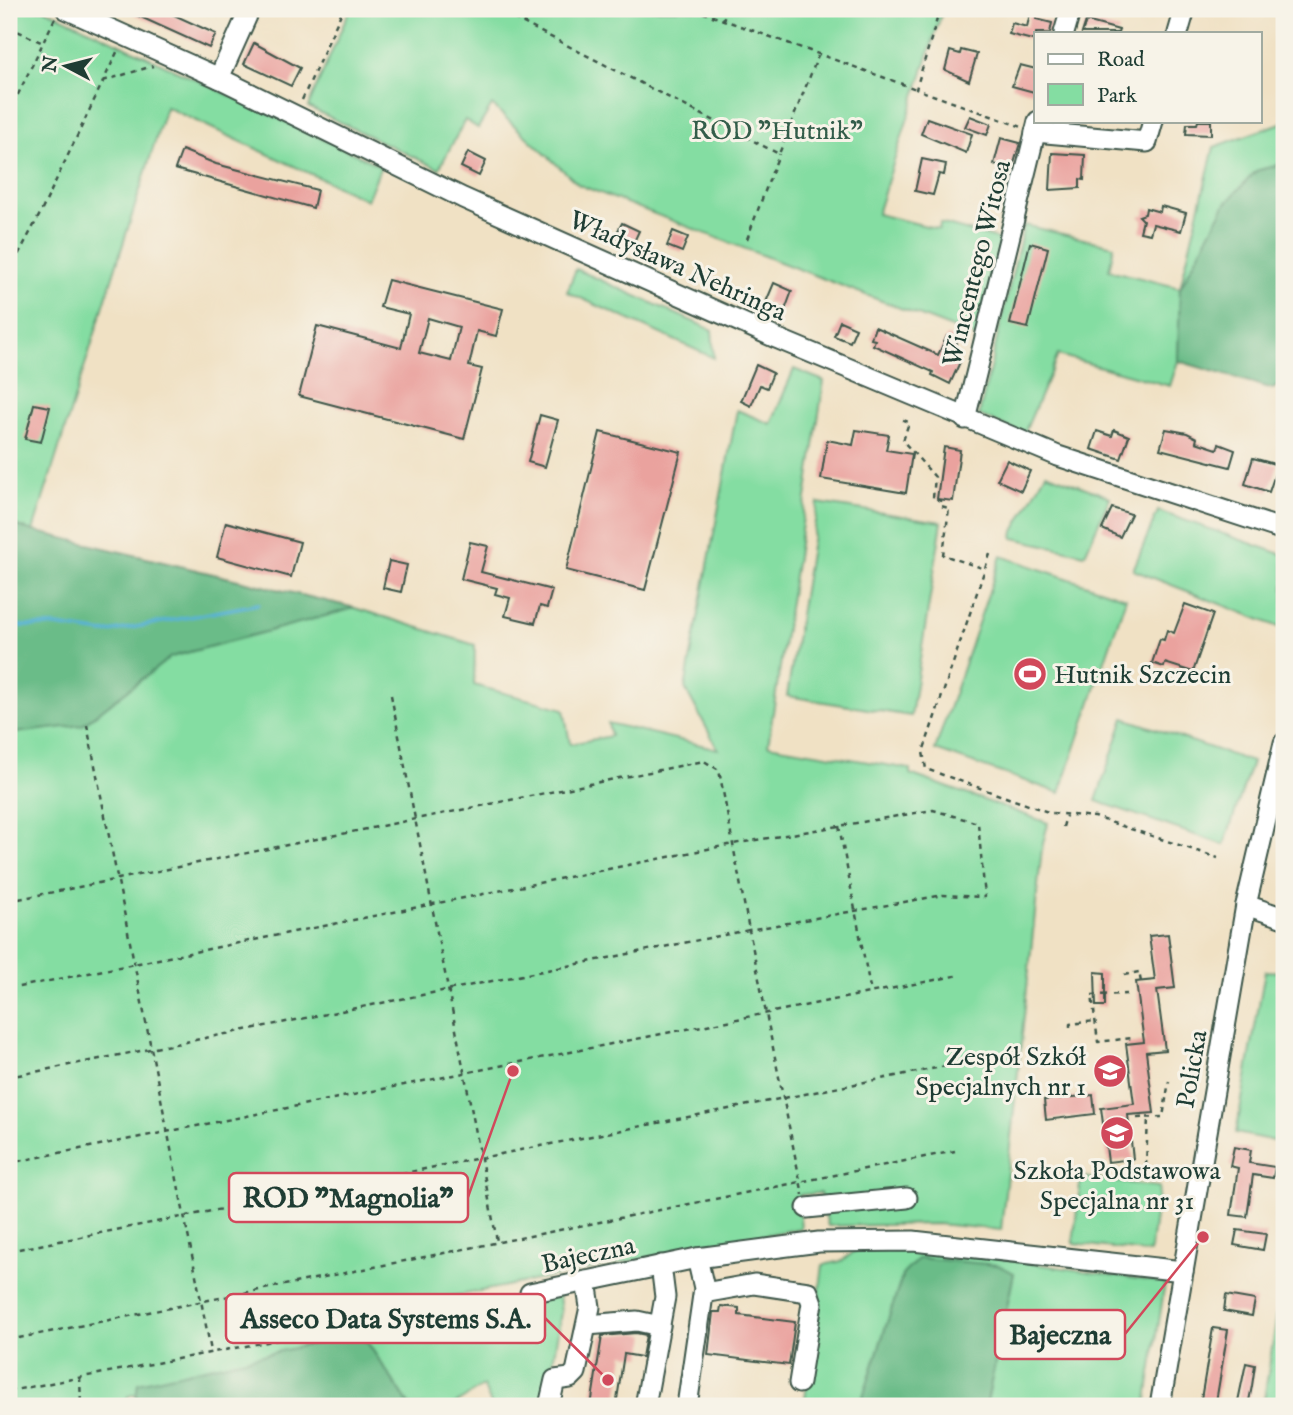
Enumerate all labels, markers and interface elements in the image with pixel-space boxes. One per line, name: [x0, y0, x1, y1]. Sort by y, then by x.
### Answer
north arrow: [32, 32, 102, 102]
legend: [1034, 32, 1262, 122]
text: Road: [1097, 47, 1145, 74]
text: N: [38, 54, 64, 75]
text: Park: [1097, 83, 1138, 110]
park label: ROD "Hutnik": [691, 115, 863, 148]
street label: Wincentego Witosa: [936, 156, 1019, 370]
street label: Władysława Nehringa: [563, 204, 792, 330]
sports icon: Hutnik Szczecin: [1011, 655, 1049, 693]
place label: Hutnik Szczecin: [1054, 659, 1231, 692]
street label: Policka: [1169, 1027, 1216, 1111]
place label: Zespół Szkół Specjalnych nr 1: [915, 1041, 1087, 1104]
school or university icon: Zespół Szkół Specjalnych nr 1: [1091, 1052, 1129, 1090]
school or university icon: Szkoła Podstawowa Specjalna nr 31: [1098, 1114, 1136, 1152]
place label: Szkoła Podstawowa Specjalna nr 31: [1013, 1155, 1221, 1218]
callout: ROD "Magnolia": [229, 1173, 468, 1222]
text: ROD "Magnolia": [243, 1182, 453, 1217]
street label: Bajeczna: [539, 1229, 639, 1281]
callout: Asseco Data Systems S.A.: [226, 1294, 545, 1343]
text: Asseco Data Systems S.A.: [239, 1303, 532, 1338]
callout: Bajeczna: [995, 1310, 1125, 1359]
text: Bajeczna: [1009, 1319, 1112, 1354]

